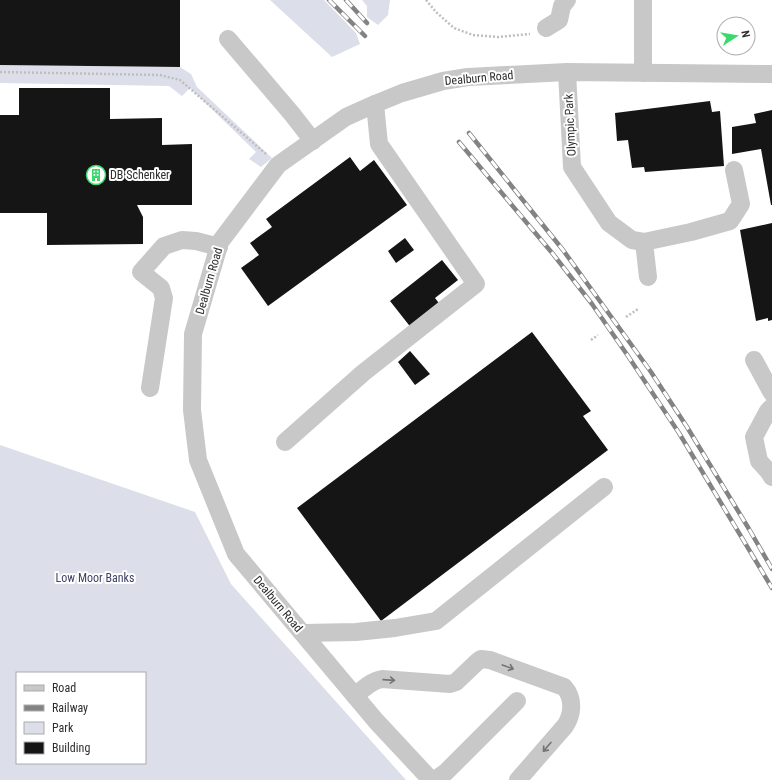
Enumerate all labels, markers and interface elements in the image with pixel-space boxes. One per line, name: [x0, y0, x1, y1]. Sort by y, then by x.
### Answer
north arrow: [716, 16, 756, 56]
text: N: [738, 29, 752, 39]
street label: Dealburn Road: [444, 68, 514, 88]
street label: Olympic Park: [561, 93, 579, 157]
building icon: DB Schenker: [85, 164, 107, 186]
place label: DB Schenker: [110, 168, 170, 182]
street label: Dealburn Road: [193, 246, 225, 316]
park label: Low Moor Banks: [56, 571, 134, 585]
street label: Dealburn Road: [250, 573, 306, 635]
one-way arrow: [501, 663, 513, 671]
legend: [16, 672, 146, 764]
one-way arrow: [382, 676, 395, 683]
text: Road: [52, 681, 76, 695]
text: Railway: [52, 701, 88, 715]
text: Park: [52, 721, 74, 735]
text: Building: [52, 741, 90, 755]
one-way arrow: [543, 741, 552, 752]

